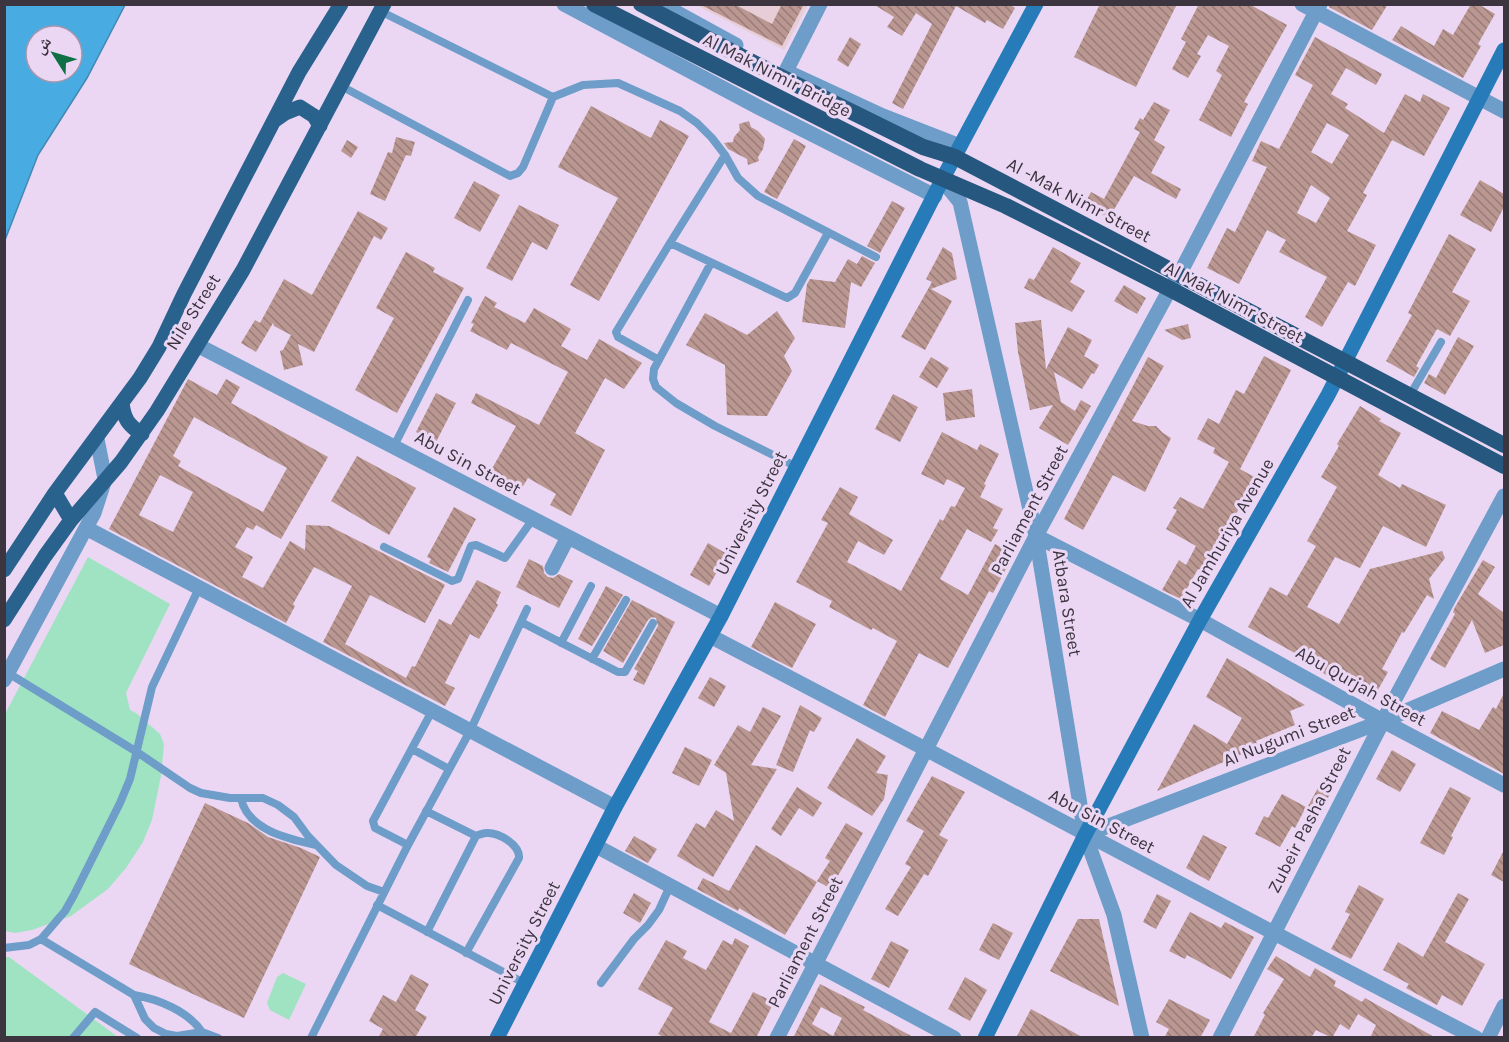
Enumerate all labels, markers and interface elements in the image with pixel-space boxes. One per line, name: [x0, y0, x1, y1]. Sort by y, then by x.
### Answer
north arrow: [24, 24, 84, 84]
street label: Al Mak Nimir Bridge: [699, 28, 855, 122]
text: ش: [30, 33, 55, 58]
street label: Al -Mak Nimr Street: [1003, 153, 1155, 247]
street label: Al Mak Nimr Street: [1161, 256, 1307, 348]
street label: Nile Street: [161, 270, 225, 354]
street label: Abu Sin Street: [411, 426, 525, 500]
street label: Parliament Street: [985, 441, 1073, 579]
street label: University Street: [710, 447, 792, 579]
street label: Al Jamhuriya Avenue: [1175, 454, 1279, 612]
street label: Atbara Street: [1048, 548, 1086, 658]
street label: Abu Qurjah Street: [1292, 641, 1430, 731]
street label: Al Nugumi Street: [1220, 701, 1358, 771]
street label: Zubeir Pasha Street: [1263, 743, 1356, 897]
street label: Abu Sin Street: [1045, 784, 1159, 858]
street label: Parliament Street: [762, 873, 848, 1011]
street label: University Street: [483, 877, 565, 1009]

